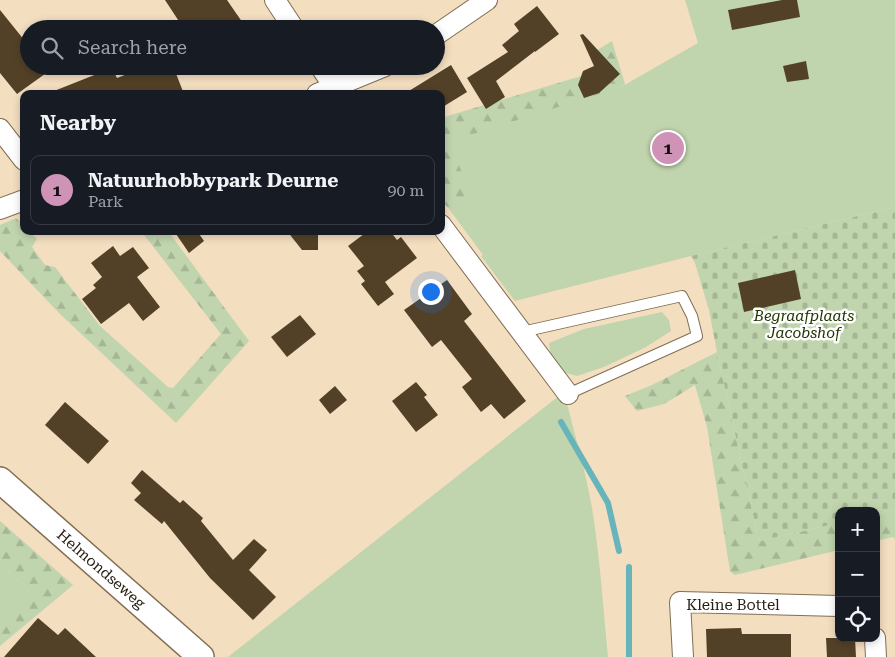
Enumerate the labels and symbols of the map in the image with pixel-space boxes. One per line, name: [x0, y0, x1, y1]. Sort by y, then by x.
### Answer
pin: 1: [652, 129, 684, 167]
your location: [418, 279, 444, 305]
park label: Begraafplaats Jacobshof: [753, 307, 854, 342]
street label: Helmondseweg: [53, 526, 149, 613]
street label: Kleine Bottel: [686, 596, 780, 614]

